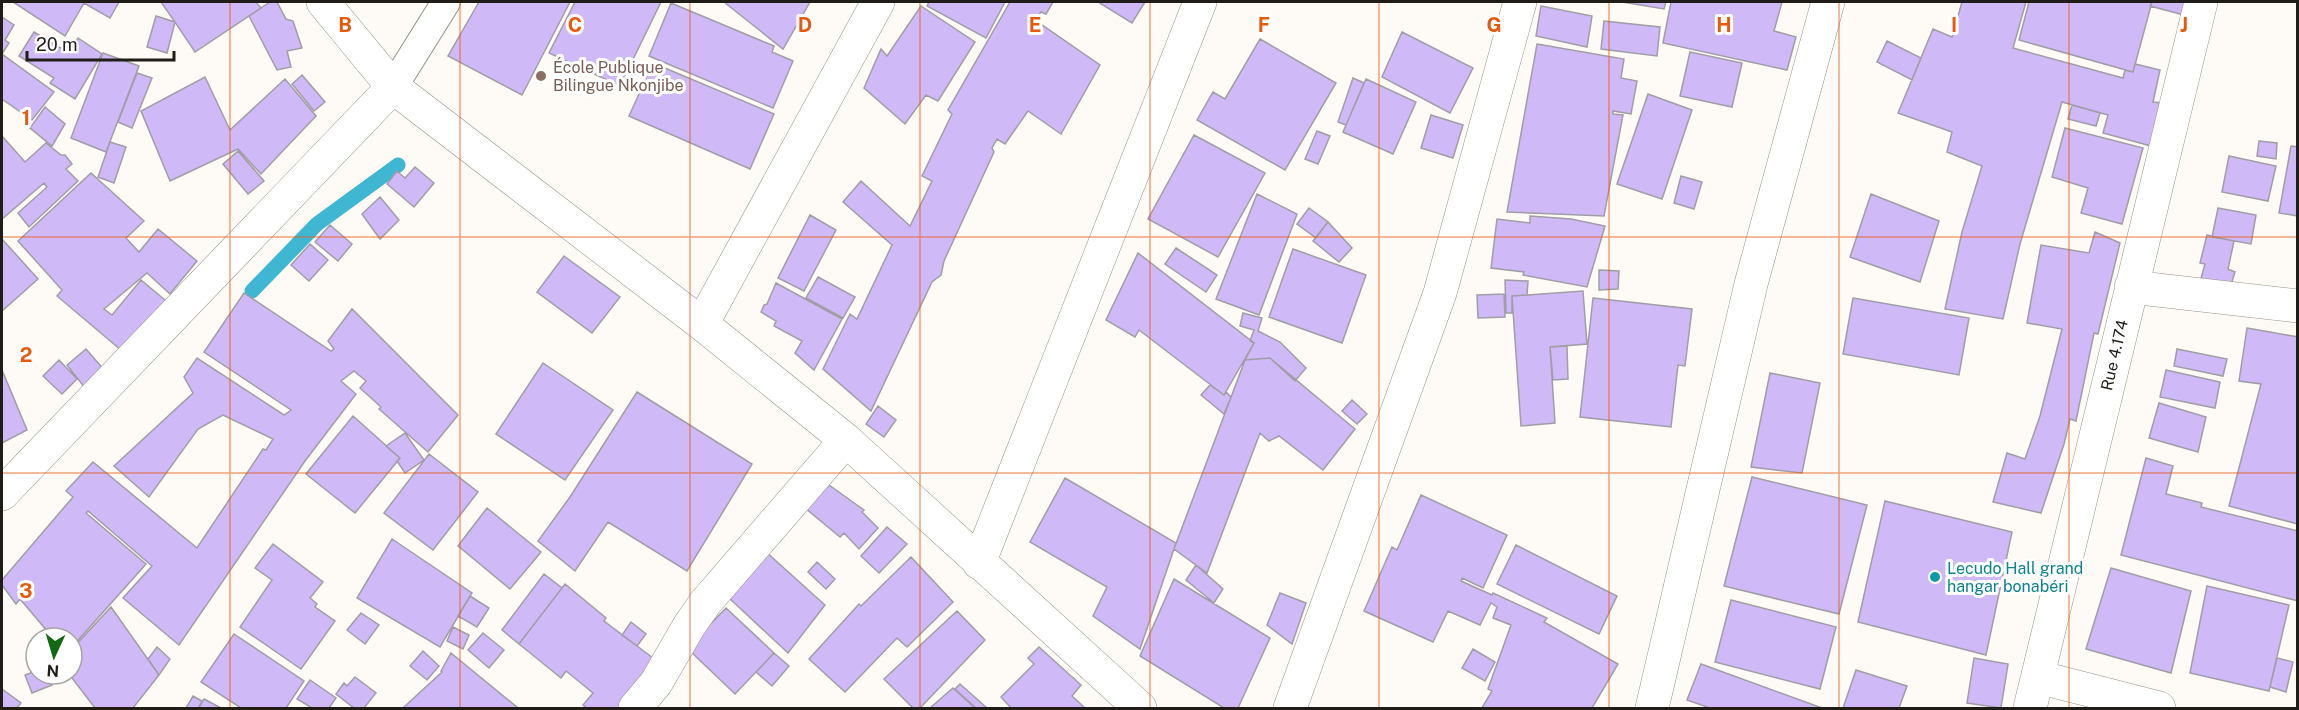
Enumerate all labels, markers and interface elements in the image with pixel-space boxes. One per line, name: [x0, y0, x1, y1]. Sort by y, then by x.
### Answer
text: B: [338, 13, 352, 37]
text: C: [568, 13, 582, 37]
text: D: [798, 13, 812, 37]
text: E: [1029, 13, 1041, 37]
text: F: [1258, 13, 1270, 37]
text: G: [1486, 13, 1502, 37]
text: H: [1716, 13, 1732, 37]
text: I: [1951, 13, 1957, 37]
text: J: [2180, 13, 2188, 37]
scale bar: [27, 24, 174, 62]
text: 20 m: [36, 34, 78, 55]
place label: École Publique Bilingue Nkonjibe: [553, 57, 684, 95]
marker: École Publique Bilingue Nkonjibe: [534, 69, 548, 83]
text: 1: [22, 106, 30, 130]
street label: Rue 4.174: [2097, 318, 2132, 392]
text: 2: [20, 343, 32, 367]
place label: Lecudo Hall grand hangar bonabéri: [1947, 559, 2083, 596]
marker: Lecudo Hall grand hangar bonabéri: [1928, 570, 1942, 584]
text: 3: [19, 579, 33, 603]
north arrow: [24, 626, 84, 686]
text: N: [46, 661, 60, 680]

